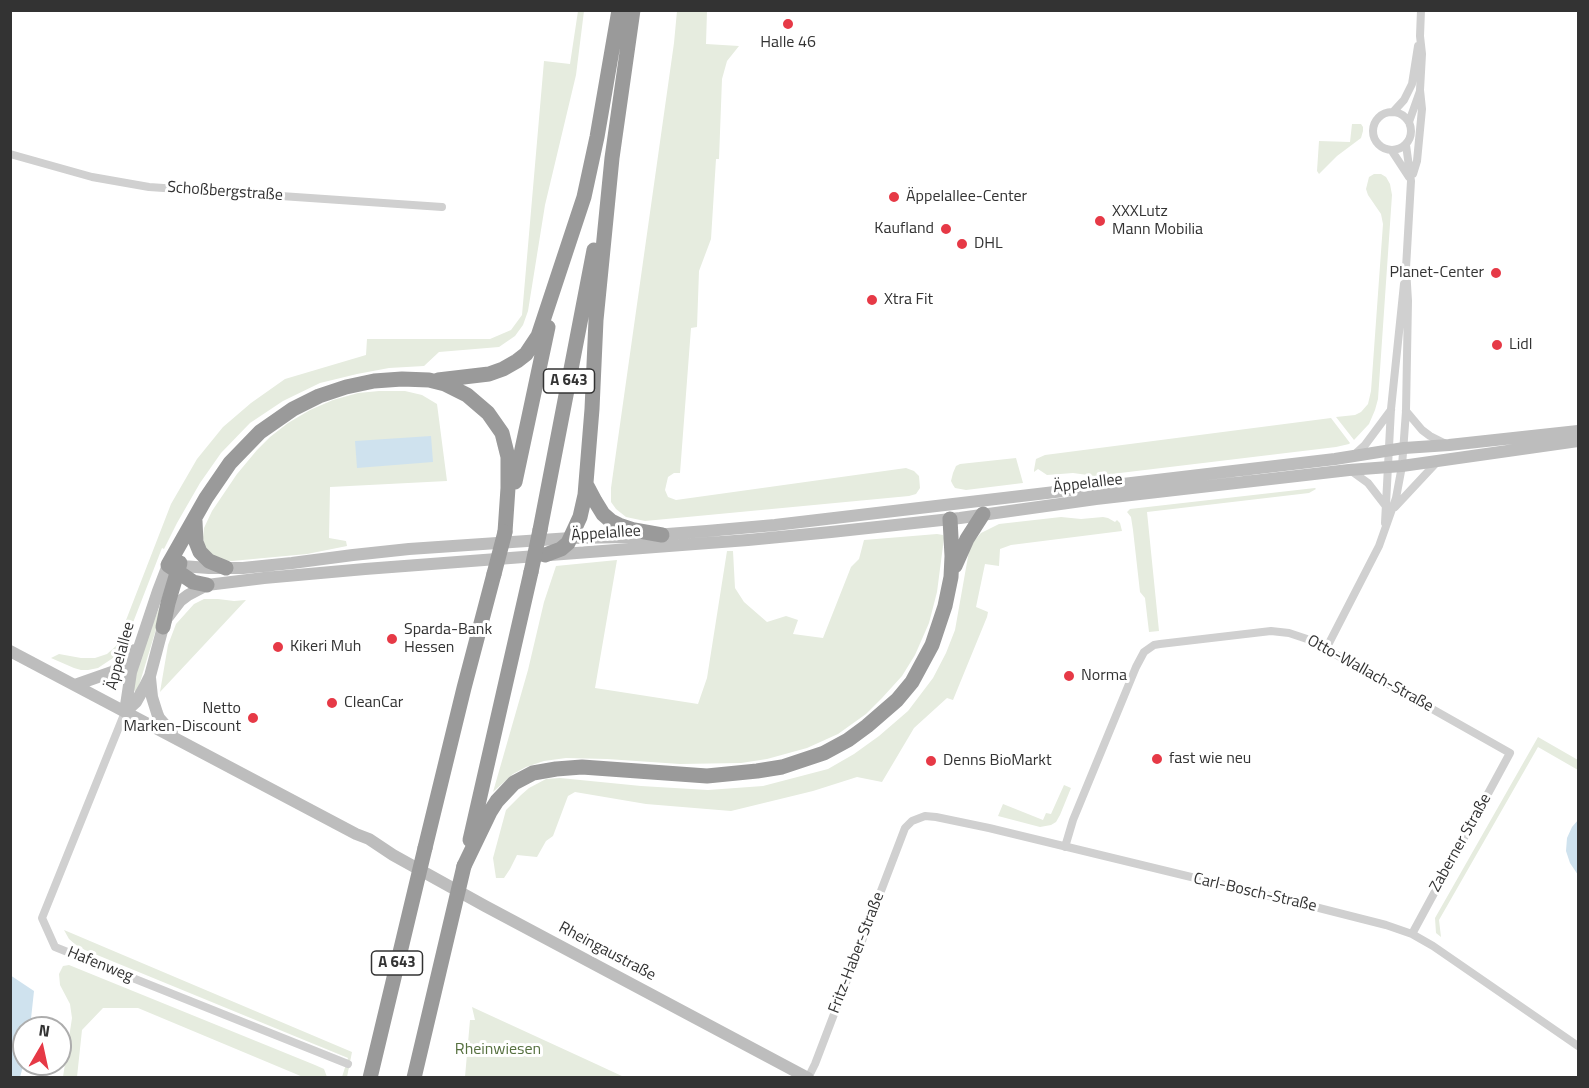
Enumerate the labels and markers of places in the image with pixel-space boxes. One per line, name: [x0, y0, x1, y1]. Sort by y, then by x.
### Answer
marker: Halle 46: [781, 17, 795, 31]
place label: Halle 46: [760, 33, 816, 53]
place label: Äppelallee-Center: [906, 187, 1027, 207]
marker: Äppelallee-Center: [887, 190, 901, 204]
place label: XXXLutz Mann Mobilia: [1112, 202, 1203, 240]
marker: XXXLutz Mann Mobilia: [1093, 214, 1107, 228]
place label: Kaufland: [874, 219, 934, 239]
marker: Kaufland: [939, 222, 953, 236]
place label: DHL: [974, 234, 1003, 254]
marker: DHL: [955, 237, 969, 251]
place label: Planet-Center: [1390, 263, 1484, 283]
marker: Planet-Center: [1489, 266, 1503, 280]
place label: Xtra Fit: [884, 290, 933, 310]
marker: Xtra Fit: [865, 293, 879, 307]
place label: Lidl: [1509, 335, 1532, 355]
marker: Lidl: [1490, 338, 1504, 352]
place label: Sparda-Bank Hessen: [404, 620, 492, 658]
marker: Sparda-Bank Hessen: [385, 632, 399, 646]
place label: Kikeri Muh: [290, 637, 361, 657]
marker: Kikeri Muh: [271, 640, 285, 654]
place label: Norma: [1081, 666, 1127, 686]
marker: Norma: [1062, 669, 1076, 683]
place label: CleanCar: [344, 693, 403, 713]
marker: CleanCar: [325, 696, 339, 710]
place label: Netto Marken-Discount: [124, 699, 241, 737]
marker: Netto Marken-Discount: [246, 711, 260, 725]
place label: fast wie neu: [1169, 749, 1251, 769]
place label: Denns BioMarkt: [943, 751, 1052, 771]
marker: fast wie neu: [1150, 752, 1164, 766]
marker: Denns BioMarkt: [924, 754, 938, 768]

